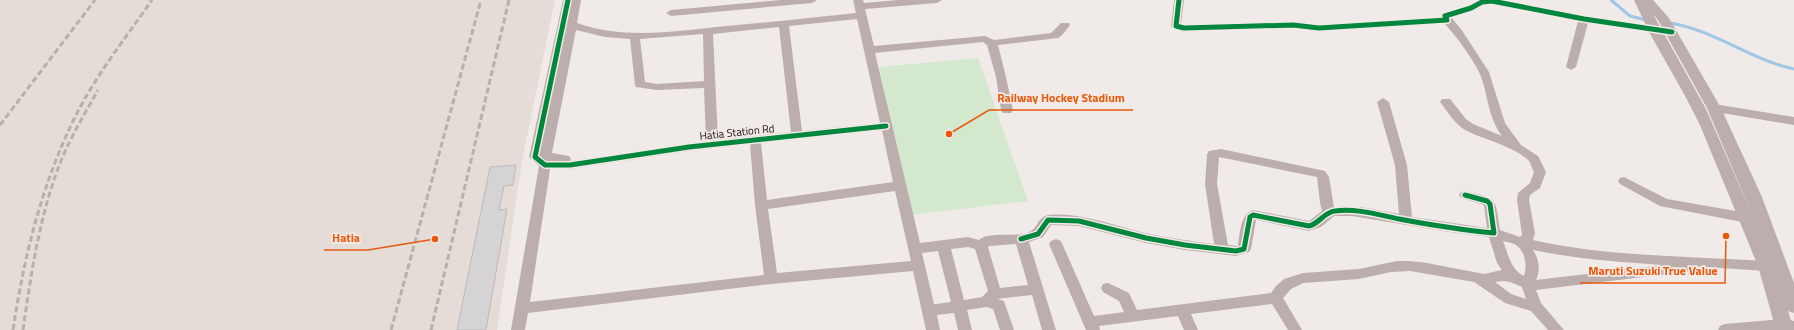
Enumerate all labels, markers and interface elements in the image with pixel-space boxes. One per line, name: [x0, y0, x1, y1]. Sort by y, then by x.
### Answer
callout: Railway Hockey Stadium: [989, 86, 1133, 110]
text: Railway Hockey Stadium: [997, 88, 1125, 107]
street label: Hatia Station Rd: [699, 120, 775, 144]
callout: Hatia: [324, 226, 368, 250]
text: Hatia: [332, 228, 360, 247]
callout: Maruti Suzuki True Value: [1580, 259, 1725, 283]
text: Maruti Suzuki True Value: [1588, 261, 1718, 280]

